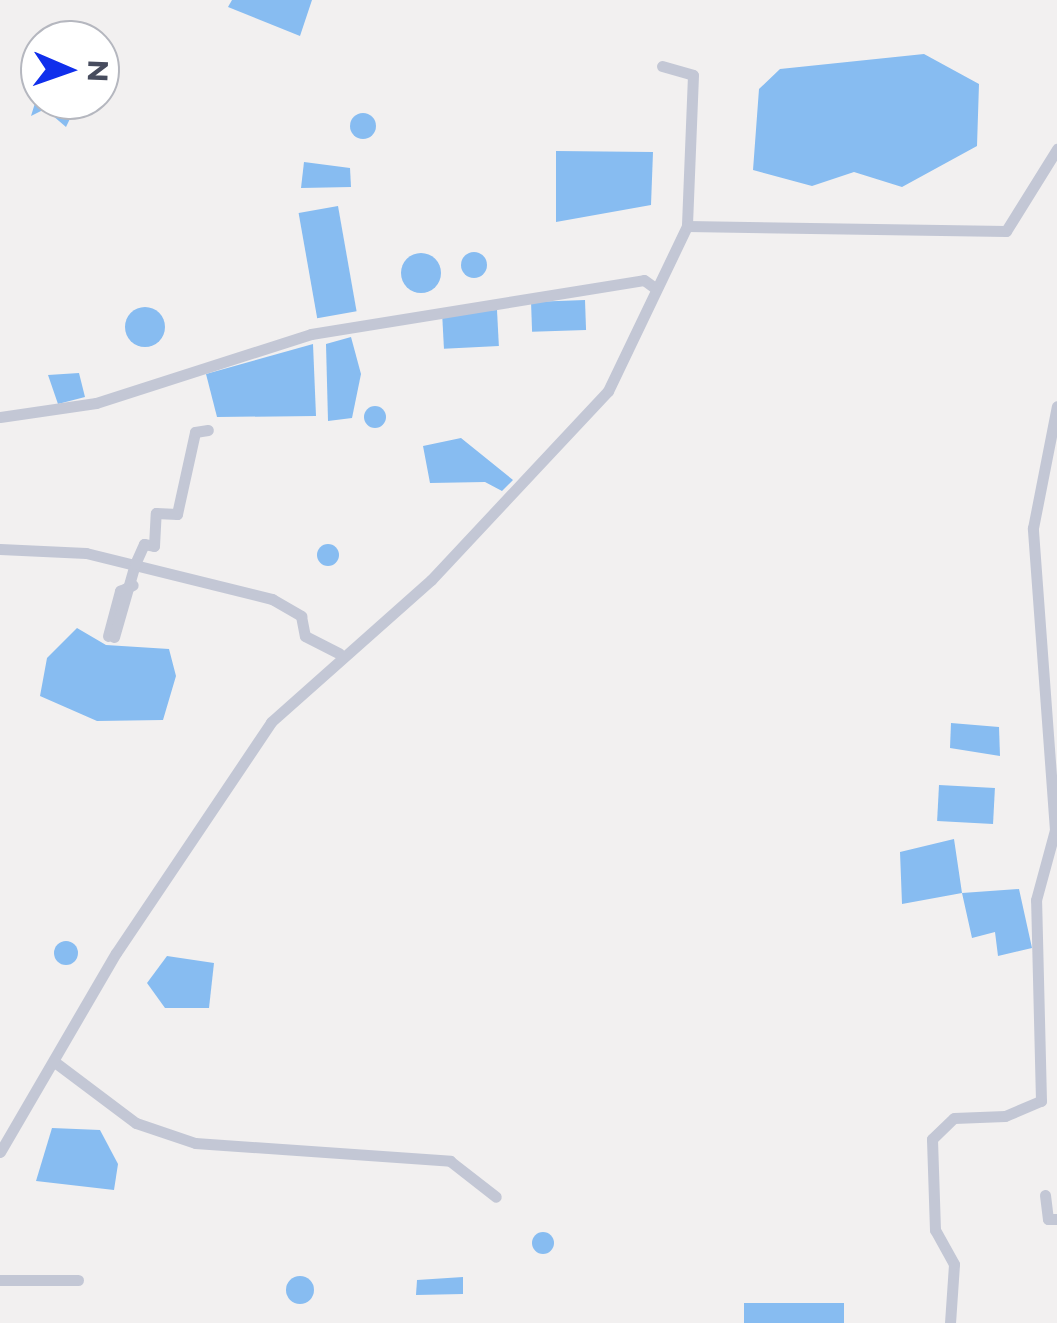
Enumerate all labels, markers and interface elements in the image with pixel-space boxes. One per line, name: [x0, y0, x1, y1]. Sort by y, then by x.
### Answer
north arrow: [20, 20, 120, 120]
text: N: [81, 59, 115, 83]

